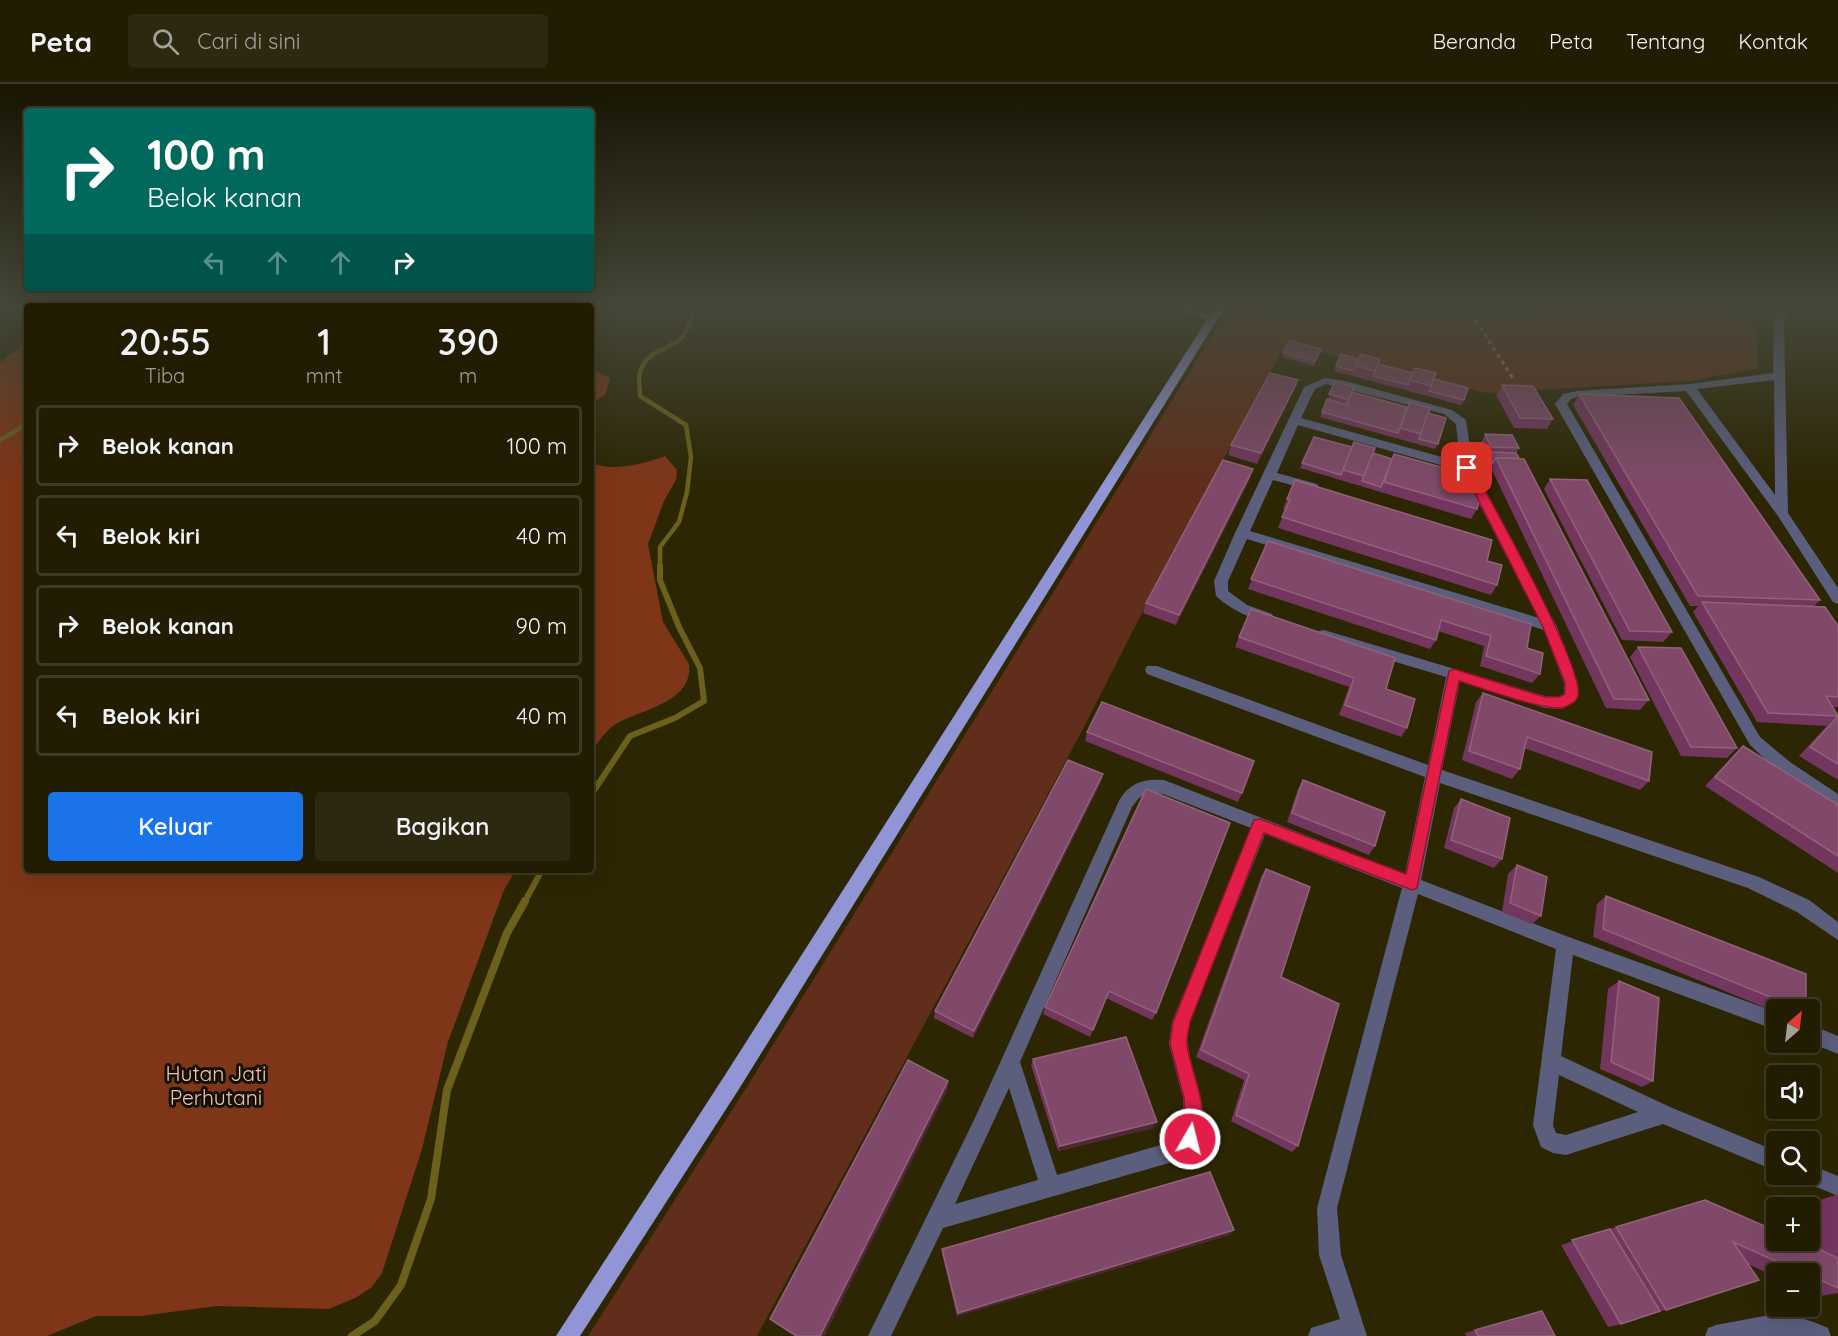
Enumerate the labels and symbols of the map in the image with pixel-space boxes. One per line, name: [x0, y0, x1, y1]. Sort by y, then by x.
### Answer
pin: [1441, 442, 1492, 493]
north arrow: [1766, 999, 1820, 1053]
park label: Hutan Jati Perhutani: [165, 1060, 267, 1110]
position arrow: [1158, 1107, 1222, 1171]

